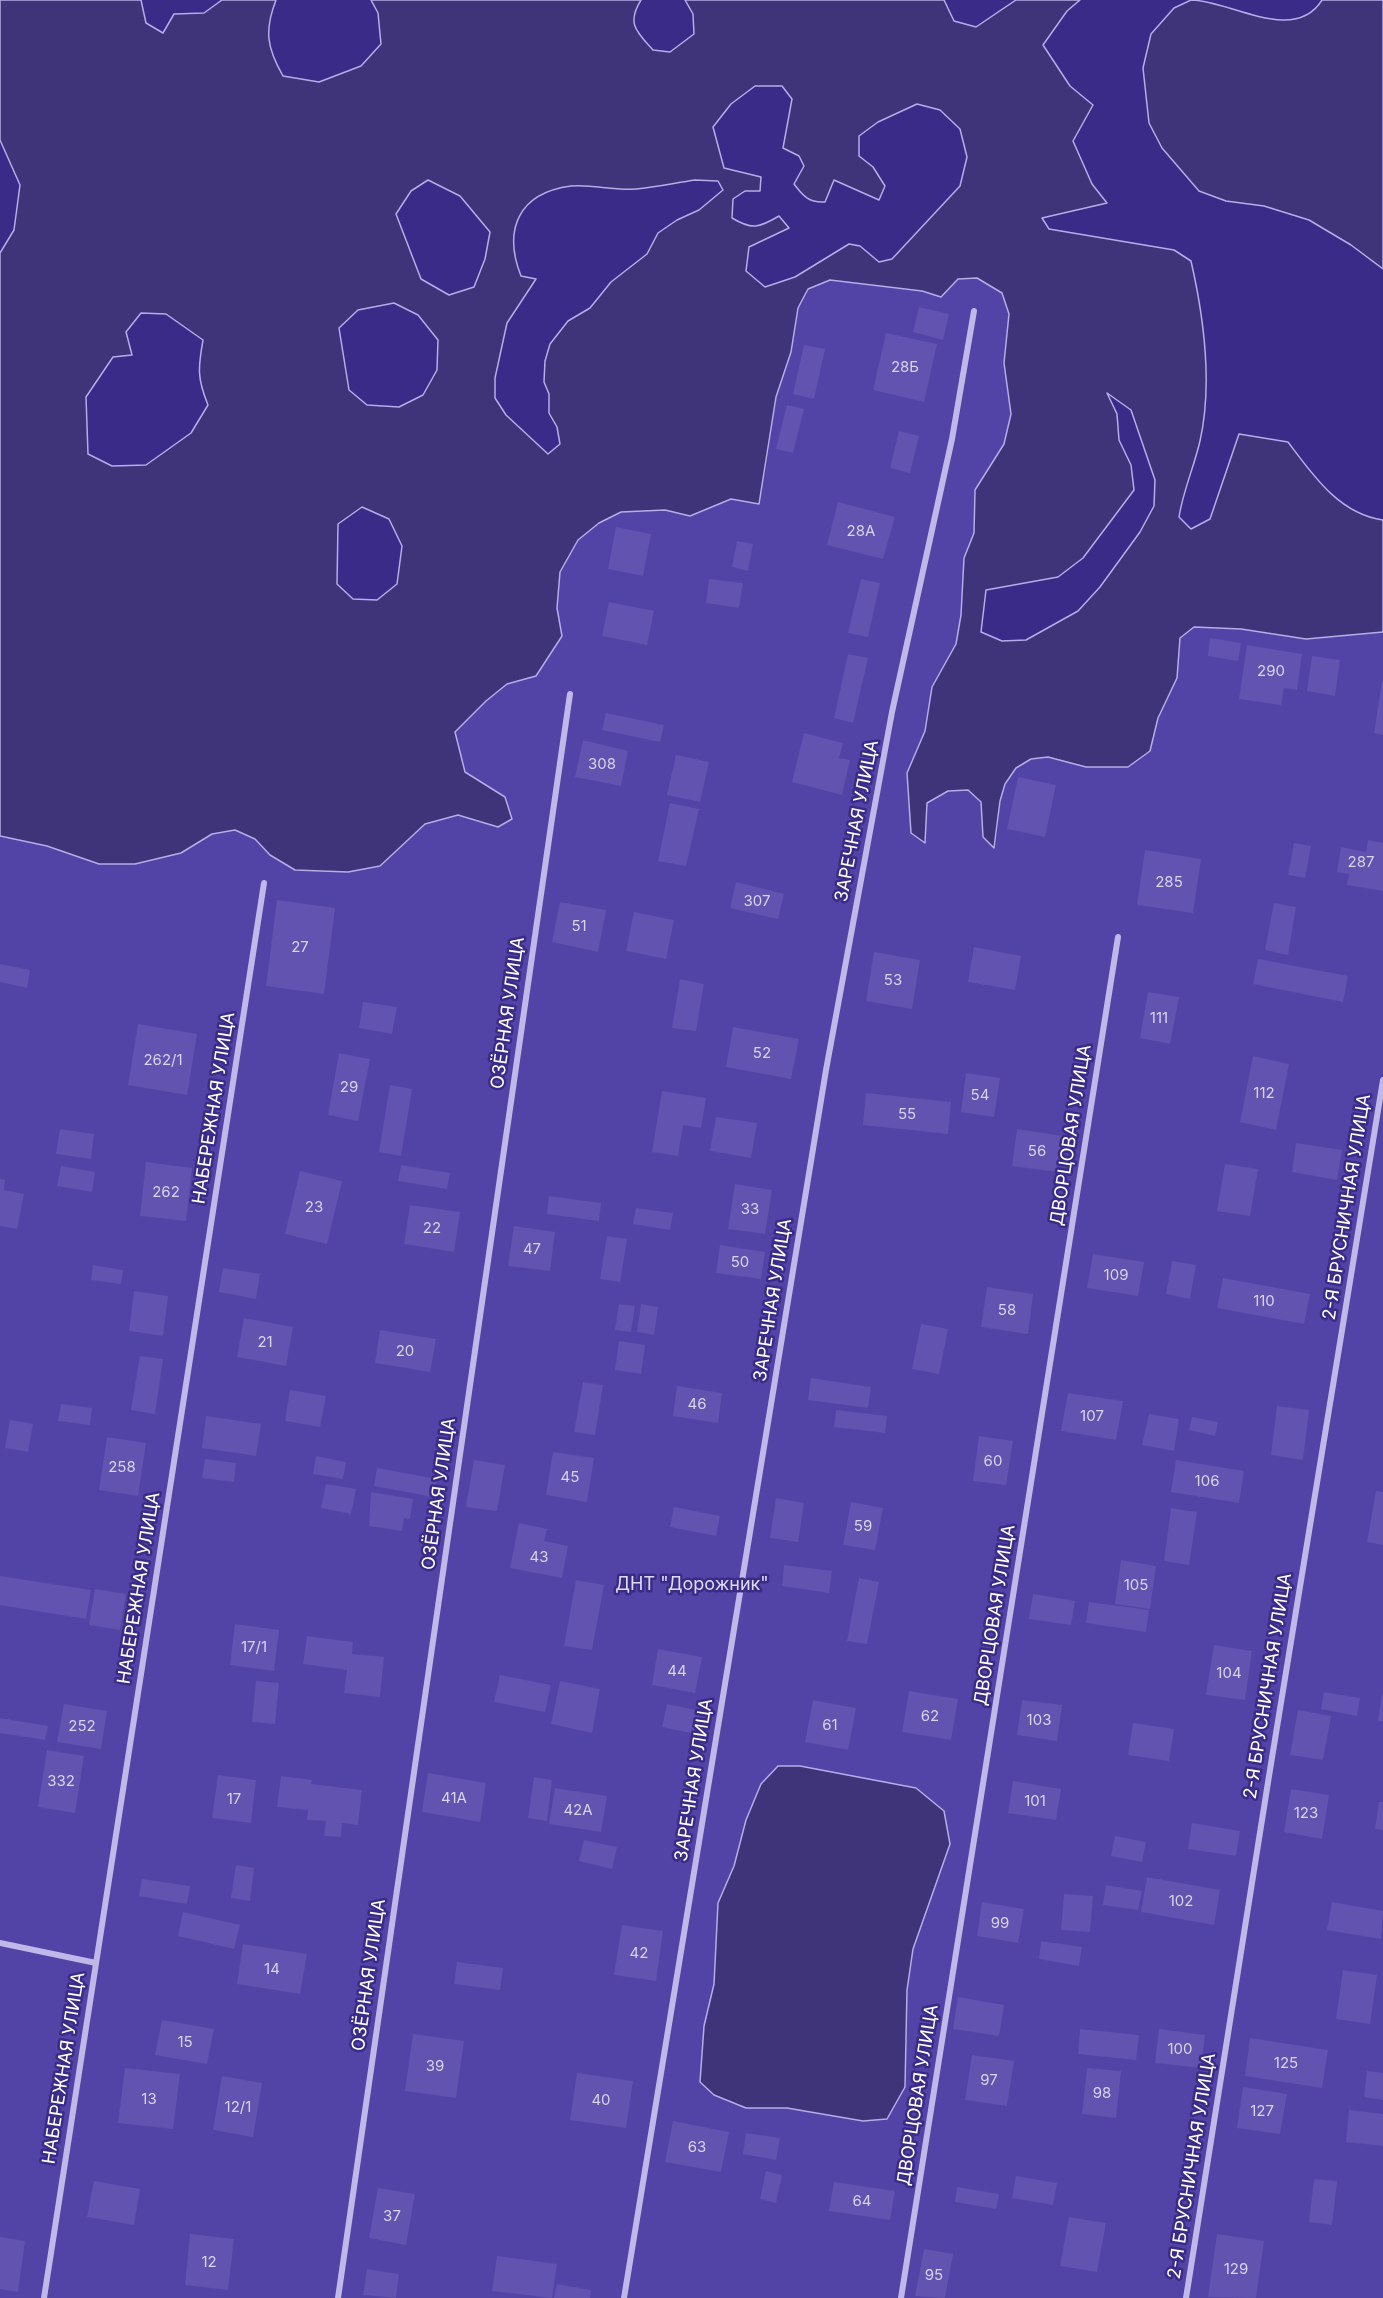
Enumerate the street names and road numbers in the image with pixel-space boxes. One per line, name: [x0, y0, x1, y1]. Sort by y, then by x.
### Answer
street label: ЗАРЕЧНАЯ УЛИЦА: [831, 738, 883, 904]
street label: ОЗЁРНАЯ УЛИЦА: [487, 936, 529, 1090]
street label: НАБЕРЕЖНАЯ УЛИЦА: [188, 1010, 240, 1206]
street label: ДВОРЦОВАЯ УЛИЦА: [1046, 1043, 1096, 1227]
street label: 2-Я БРУСНИЧНАЯ УЛИЦА: [1318, 1092, 1376, 1322]
street label: ЗАРЕЧНАЯ УЛИЦА: [749, 1217, 797, 1383]
street label: ОЗЁРНАЯ УЛИЦА: [418, 1417, 460, 1571]
street label: НАБЕРЕЖНАЯ УЛИЦА: [113, 1490, 165, 1686]
street label: ДВОРЦОВАЯ УЛИЦА: [970, 1523, 1020, 1707]
street label: 2-Я БРУСНИЧНАЯ УЛИЦА: [1239, 1571, 1297, 1801]
street label: ЗАРЕЧНАЯ УЛИЦА: [670, 1697, 718, 1863]
street label: ОЗЁРНАЯ УЛИЦА: [348, 1898, 390, 2052]
street label: НАБЕРЕЖНАЯ УЛИЦА: [38, 1970, 90, 2166]
street label: ДВОРЦОВАЯ УЛИЦА: [893, 2003, 943, 2187]
street label: 2-Я БРУСНИЧНАЯ УЛИЦА: [1163, 2051, 1221, 2281]

